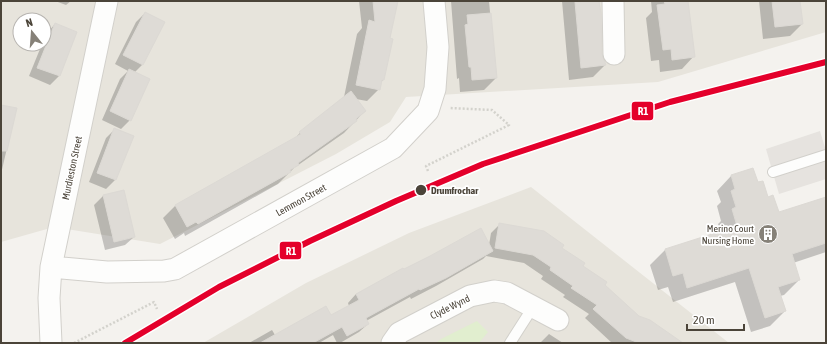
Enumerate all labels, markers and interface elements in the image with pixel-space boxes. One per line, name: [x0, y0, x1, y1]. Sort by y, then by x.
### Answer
north arrow: [12, 12, 52, 52]
text: N: [24, 16, 34, 29]
line badge: R1: [631, 101, 654, 121]
text: R1: [638, 105, 648, 117]
street label: Murdieston Street: [60, 135, 84, 201]
street label: Lemmon Street: [274, 182, 328, 218]
marker: Drumfrochar: [414, 183, 428, 197]
place label: Drumfrochar: [431, 185, 479, 196]
place label: Merino Court Nursing Home: [702, 223, 754, 246]
building icon: Merino Court Nursing Home: [757, 223, 779, 245]
line badge: R1: [279, 241, 302, 260]
text: R1: [286, 245, 296, 257]
street label: Clyde Wynd: [428, 293, 472, 321]
scale bar: [687, 306, 744, 332]
text: 20 m: [693, 313, 715, 327]

